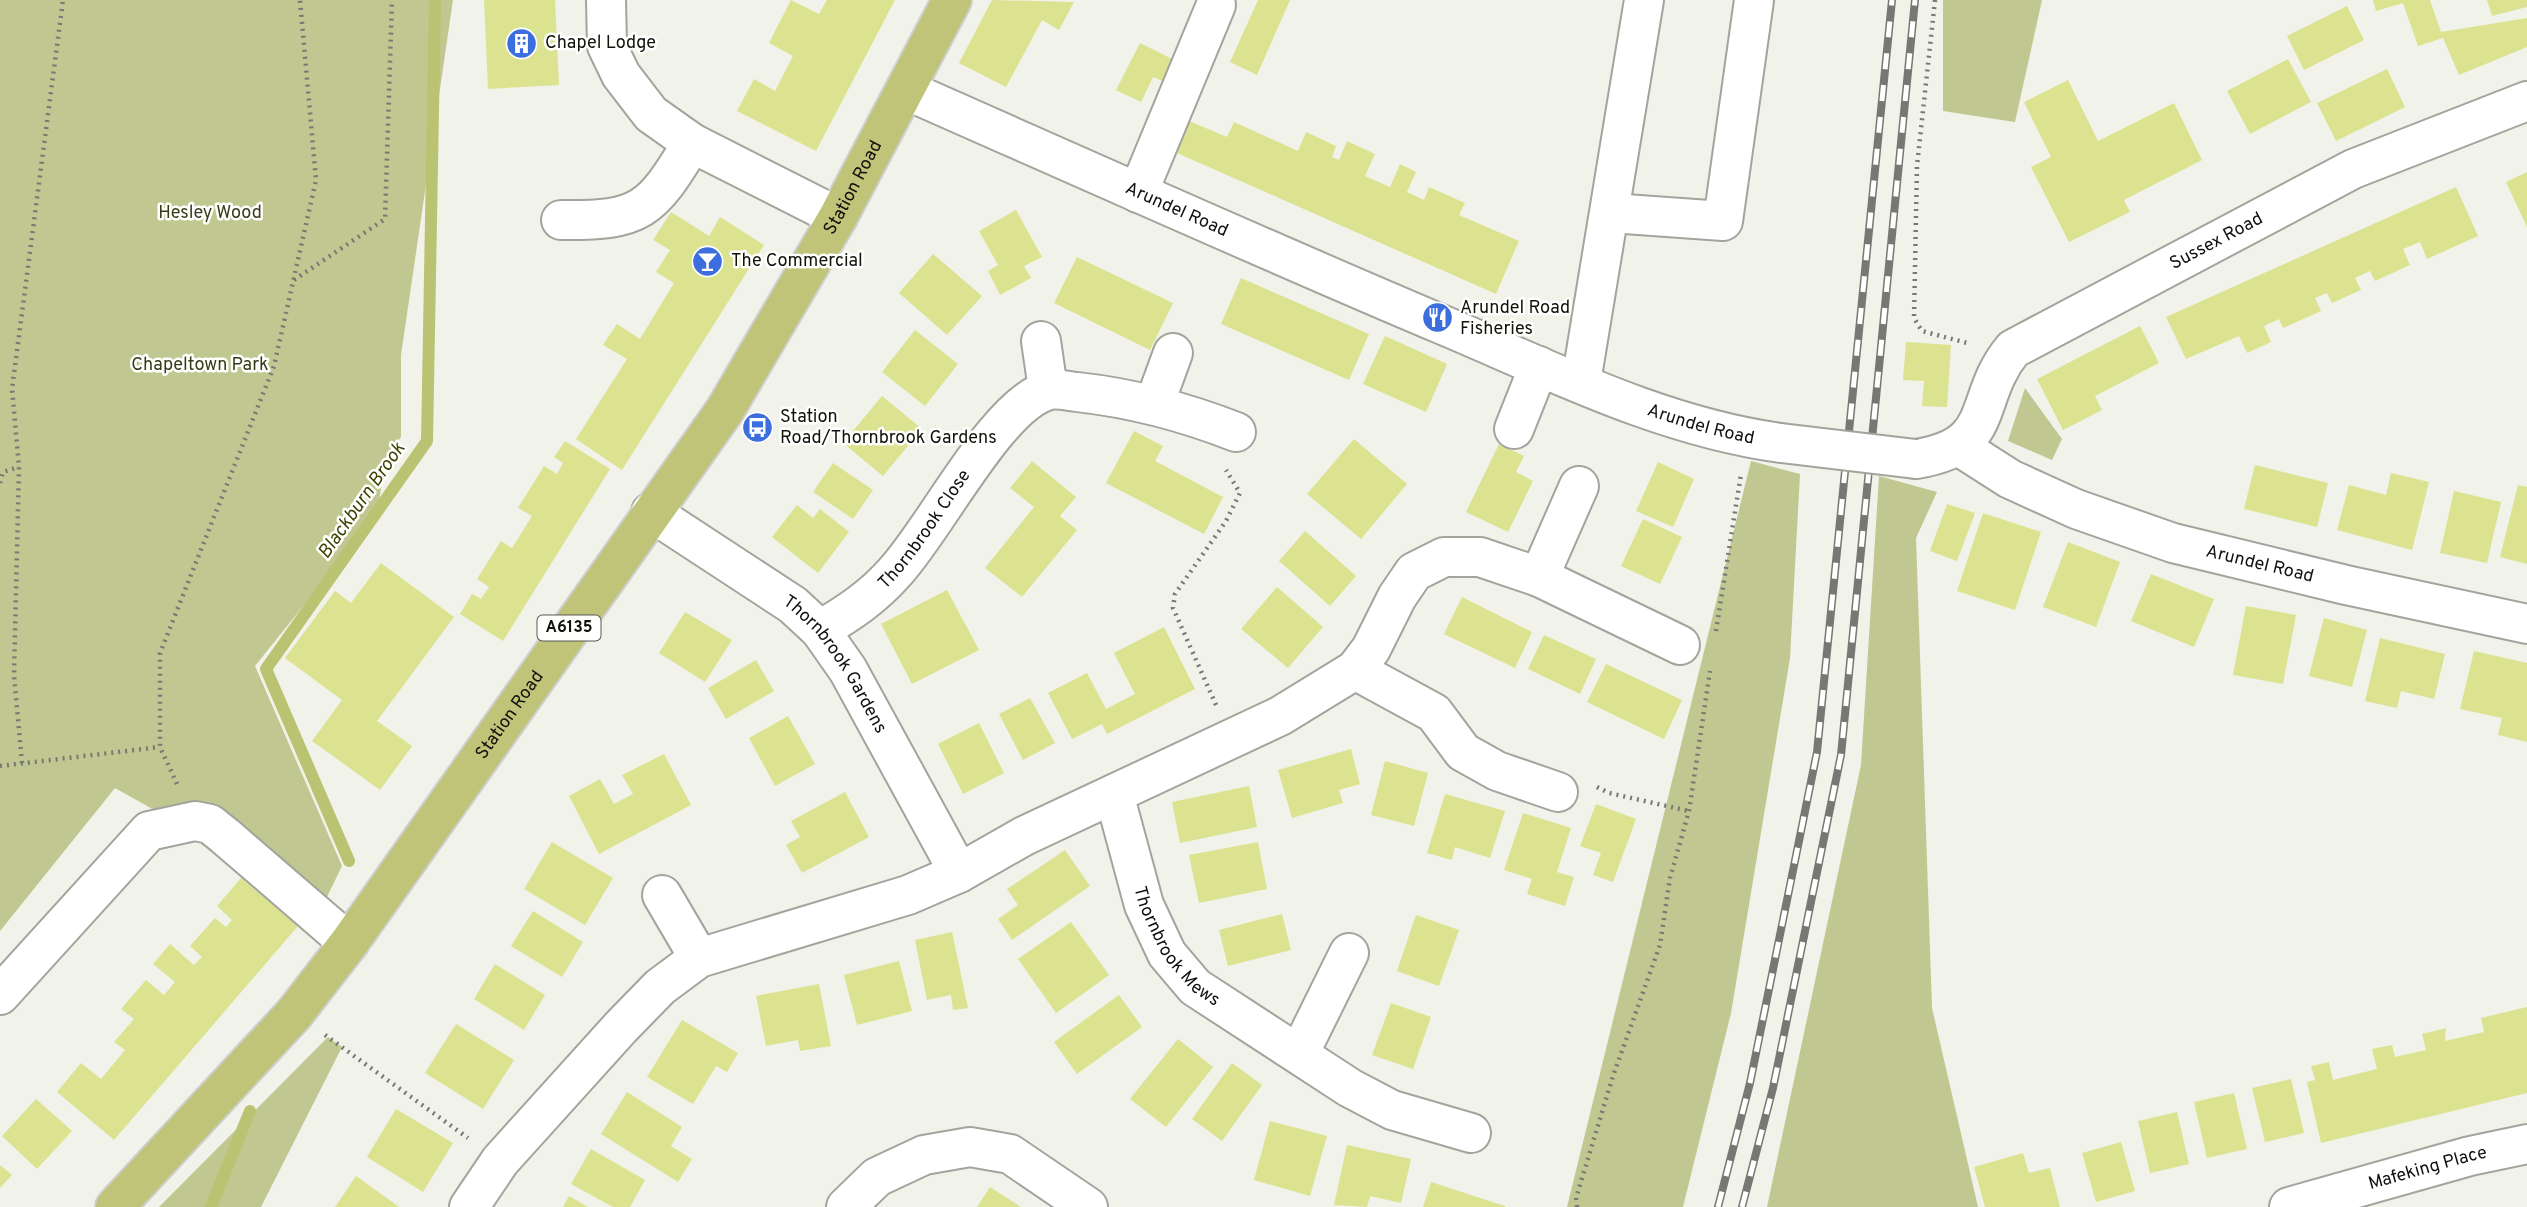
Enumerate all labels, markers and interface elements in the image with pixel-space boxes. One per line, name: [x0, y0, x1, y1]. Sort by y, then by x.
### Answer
building icon: Chapel Lodge: [505, 26, 539, 60]
place label: Chapel Lodge: [545, 32, 656, 55]
street label: Station Road: [819, 137, 888, 239]
street label: Arundel Road: [1122, 177, 1232, 242]
park label: Hesley Wood: [158, 202, 262, 225]
street label: Sussex Road: [2166, 207, 2267, 275]
bar icon: The Commercial: [691, 244, 725, 278]
place label: The Commercial: [731, 250, 863, 273]
place label: Arundel Road Fisheries: [1460, 297, 1570, 341]
restaurant icon: Arundel Road Fisheries: [1420, 301, 1454, 335]
park label: Chapeltown Park: [131, 354, 269, 377]
street label: Arundel Road: [1644, 399, 1756, 450]
place label: Station Road/Thornbrook Gardens: [780, 406, 997, 450]
bus stop icon: Station Road/Thornbrook Gardens: [740, 410, 774, 444]
water label: Blackburn Brook: [313, 438, 411, 564]
street label: Thornbrook Close: [873, 465, 976, 594]
street label: Arundel Road: [2204, 540, 2316, 588]
street label: Thornbrook Gardens: [779, 590, 892, 737]
road number: A6135: [538, 615, 600, 640]
street label: Station Road: [471, 666, 549, 764]
street label: Thornbrook Mews: [1128, 884, 1224, 1012]
street label: Mafeking Place: [2366, 1141, 2489, 1196]

